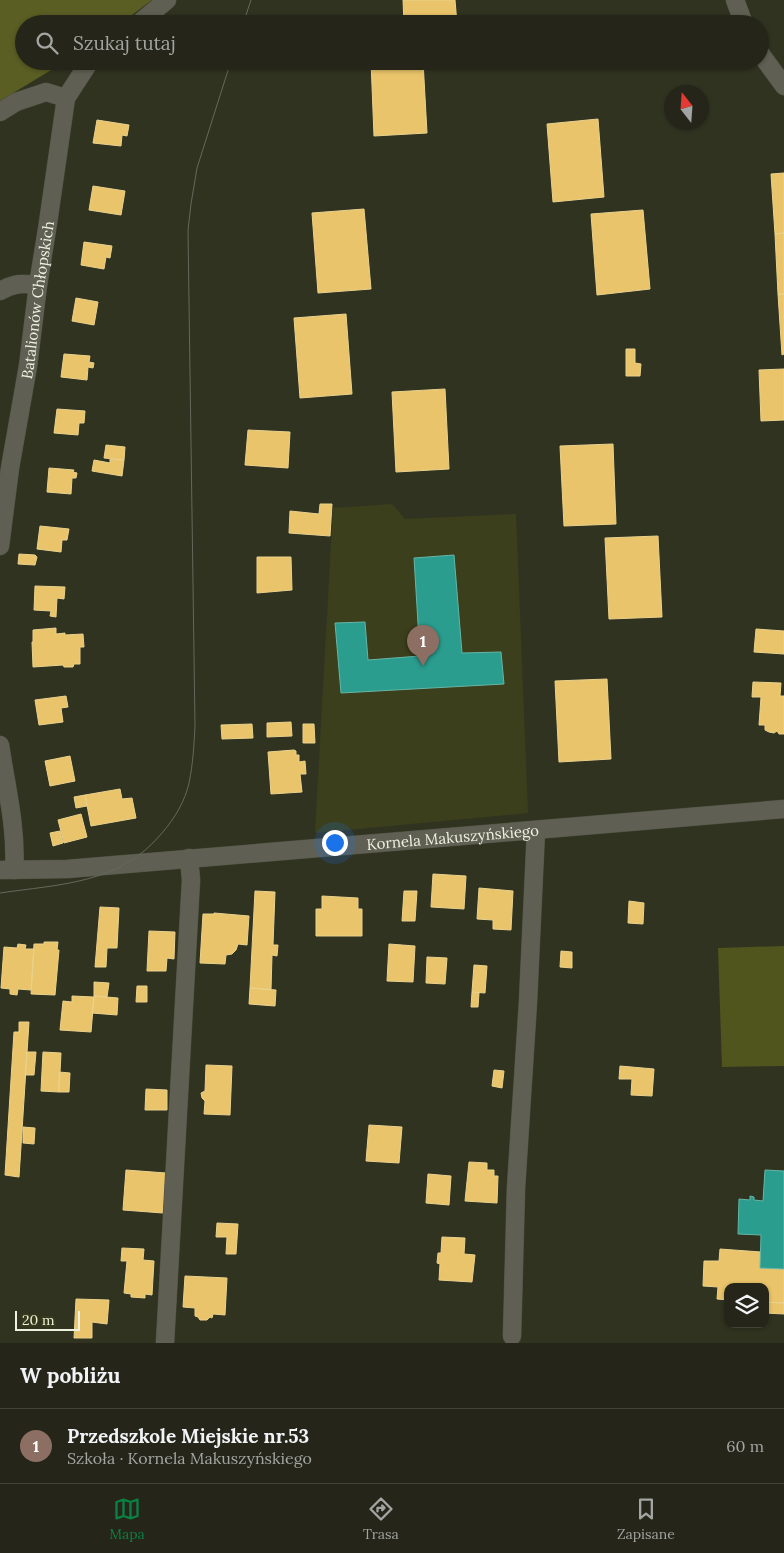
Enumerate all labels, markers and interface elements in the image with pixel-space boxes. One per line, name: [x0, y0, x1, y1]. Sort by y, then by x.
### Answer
search box: [15, 15, 769, 70]
icon: search: [33, 29, 61, 57]
text: Szukaj tutaj: [73, 31, 176, 55]
north arrow: [664, 85, 709, 130]
street label: Batalionów Chłopskich: [16, 219, 58, 380]
pin: 1: [407, 625, 439, 666]
street label: Kornela Makuszyńskiego: [366, 820, 540, 853]
your location: [322, 830, 348, 856]
map controls: [724, 1283, 769, 1328]
button: layers: [724, 1283, 769, 1328]
scale bar: [15, 1308, 80, 1331]
text: 20 m: [22, 1311, 54, 1329]
text: W pobliżu: [20, 1362, 120, 1389]
text: Przedszkole Miejskie nr.53: [67, 1424, 309, 1448]
text: 1: [33, 1436, 39, 1456]
text: 60 m: [726, 1436, 764, 1456]
text: Szkoła · Kornela Makuszyńskiego: [67, 1448, 312, 1468]
tab: Mapa: [109, 1495, 145, 1543]
tab: Trasa: [363, 1495, 399, 1543]
tab: Zapisane: [617, 1495, 675, 1543]

